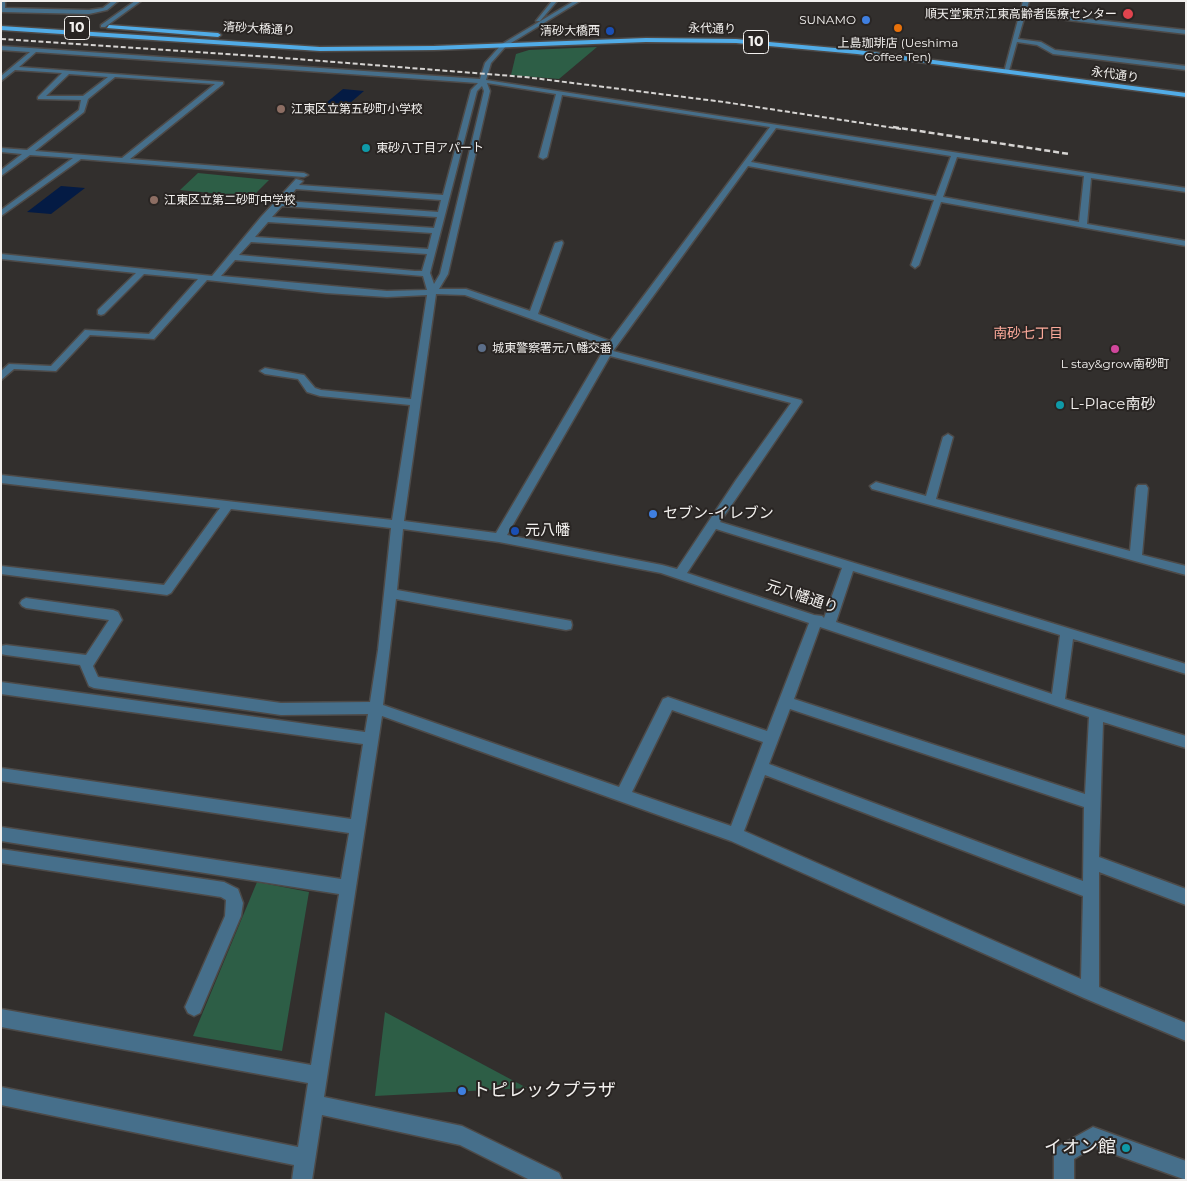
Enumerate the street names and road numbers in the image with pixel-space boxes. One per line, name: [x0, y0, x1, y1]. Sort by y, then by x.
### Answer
road number: 10: [64, 16, 90, 40]
street label: 清砂大橋通り: [223, 20, 295, 38]
street label: 永代通り: [688, 21, 736, 37]
road number: 10: [744, 31, 768, 54]
street label: 永代通り: [1090, 65, 1140, 85]
street label: 元八幡通り: [764, 577, 840, 617]

